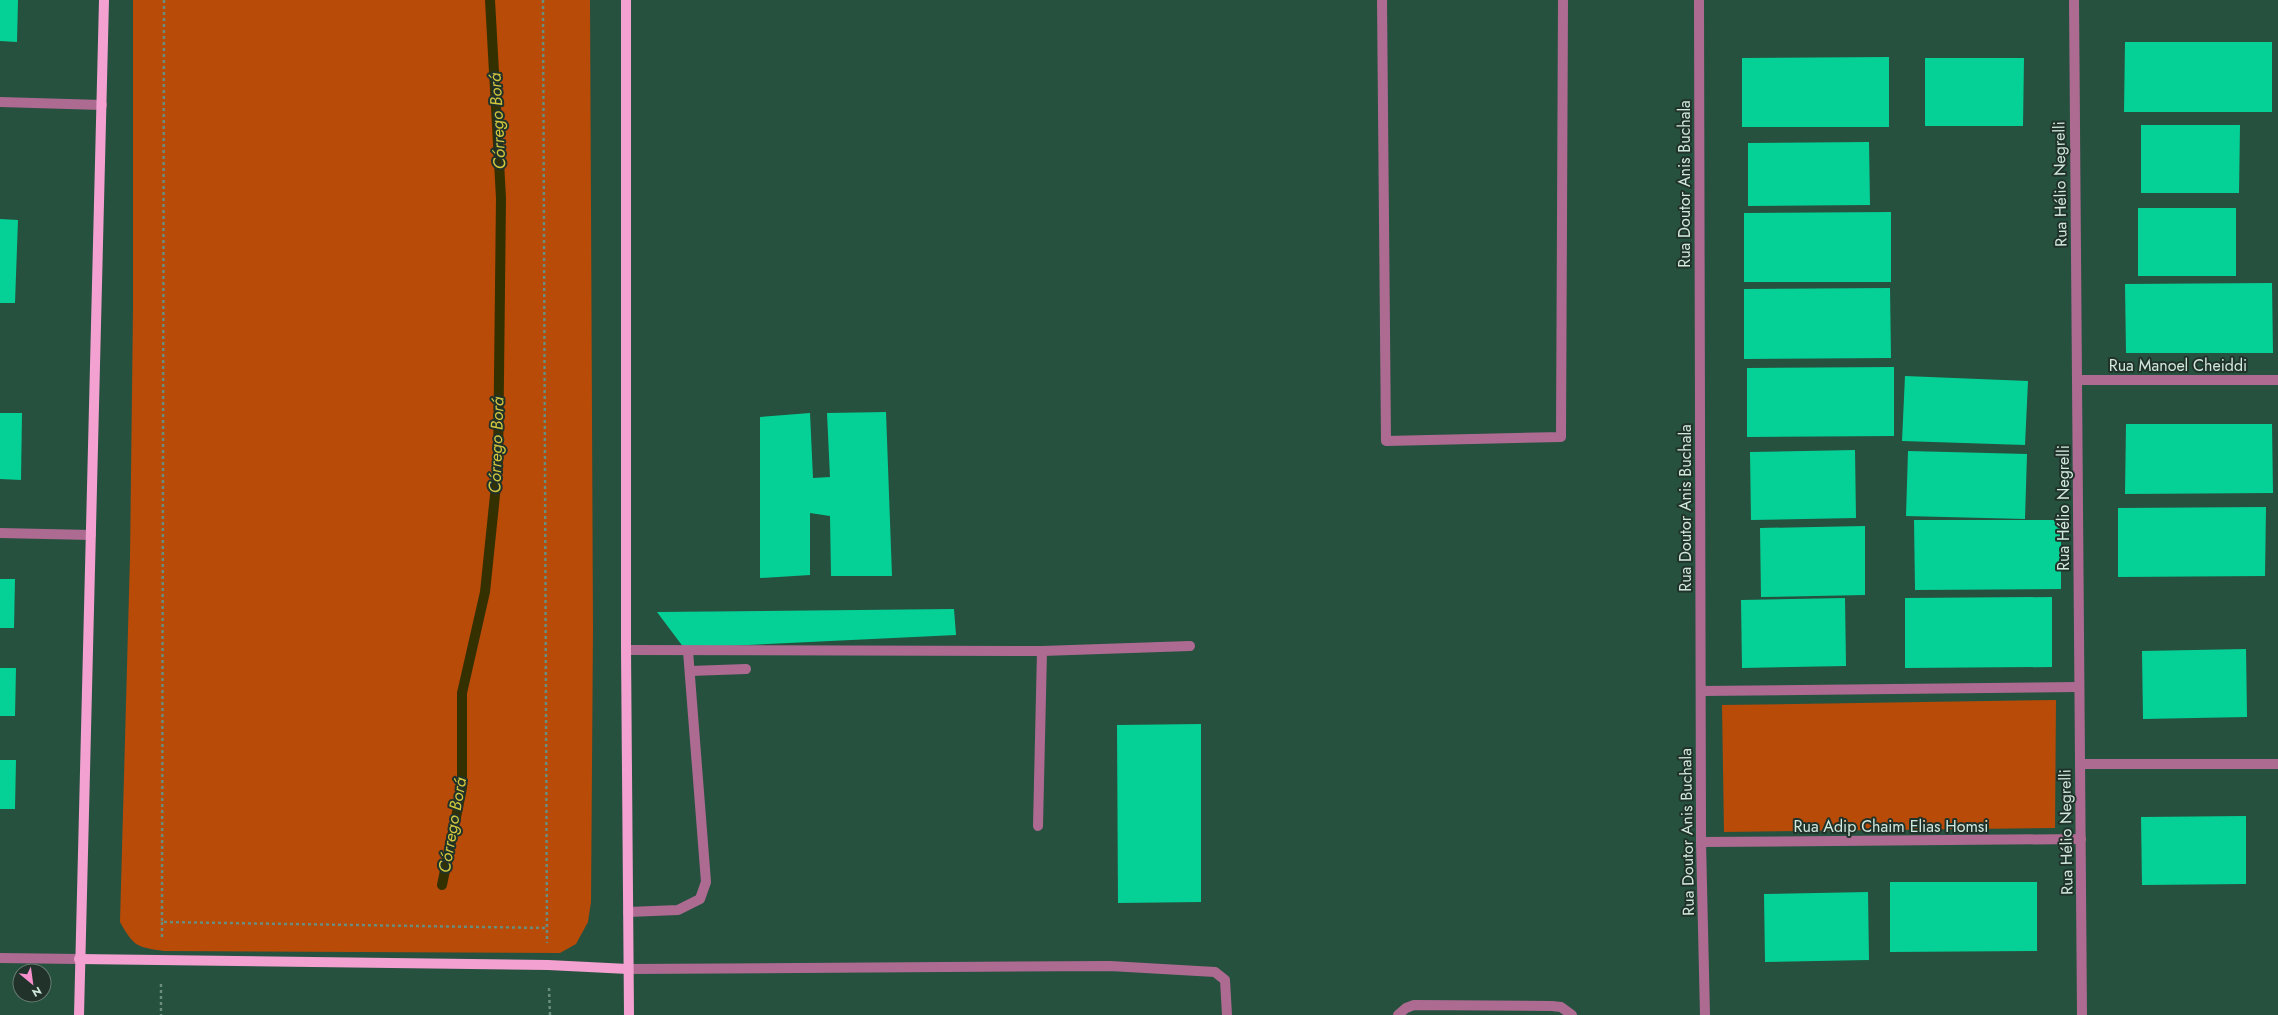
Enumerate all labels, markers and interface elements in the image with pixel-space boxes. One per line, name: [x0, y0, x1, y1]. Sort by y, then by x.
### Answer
water label: Córrego Borá: [482, 71, 512, 170]
street label: Rua Doutor Anis Buchala: [1673, 100, 1696, 268]
street label: Rua Hélio Negrelli: [2047, 121, 2073, 247]
street label: Rua Manoel Cheiddi: [2109, 354, 2247, 377]
water label: Córrego Borá: [482, 396, 510, 494]
street label: Rua Doutor Anis Buchala: [1674, 424, 1697, 592]
street label: Rua Hélio Negrelli: [2052, 445, 2075, 571]
street label: Rua Doutor Anis Buchala: [1674, 748, 1700, 916]
street label: Rua Hélio Negrelli: [2053, 769, 2079, 895]
water label: Córrego Borá: [432, 775, 472, 875]
street label: Rua Adip Chaim Elias Homsi: [1794, 815, 1988, 838]
north arrow: [12, 963, 52, 1003]
text: N: [29, 983, 45, 1001]

